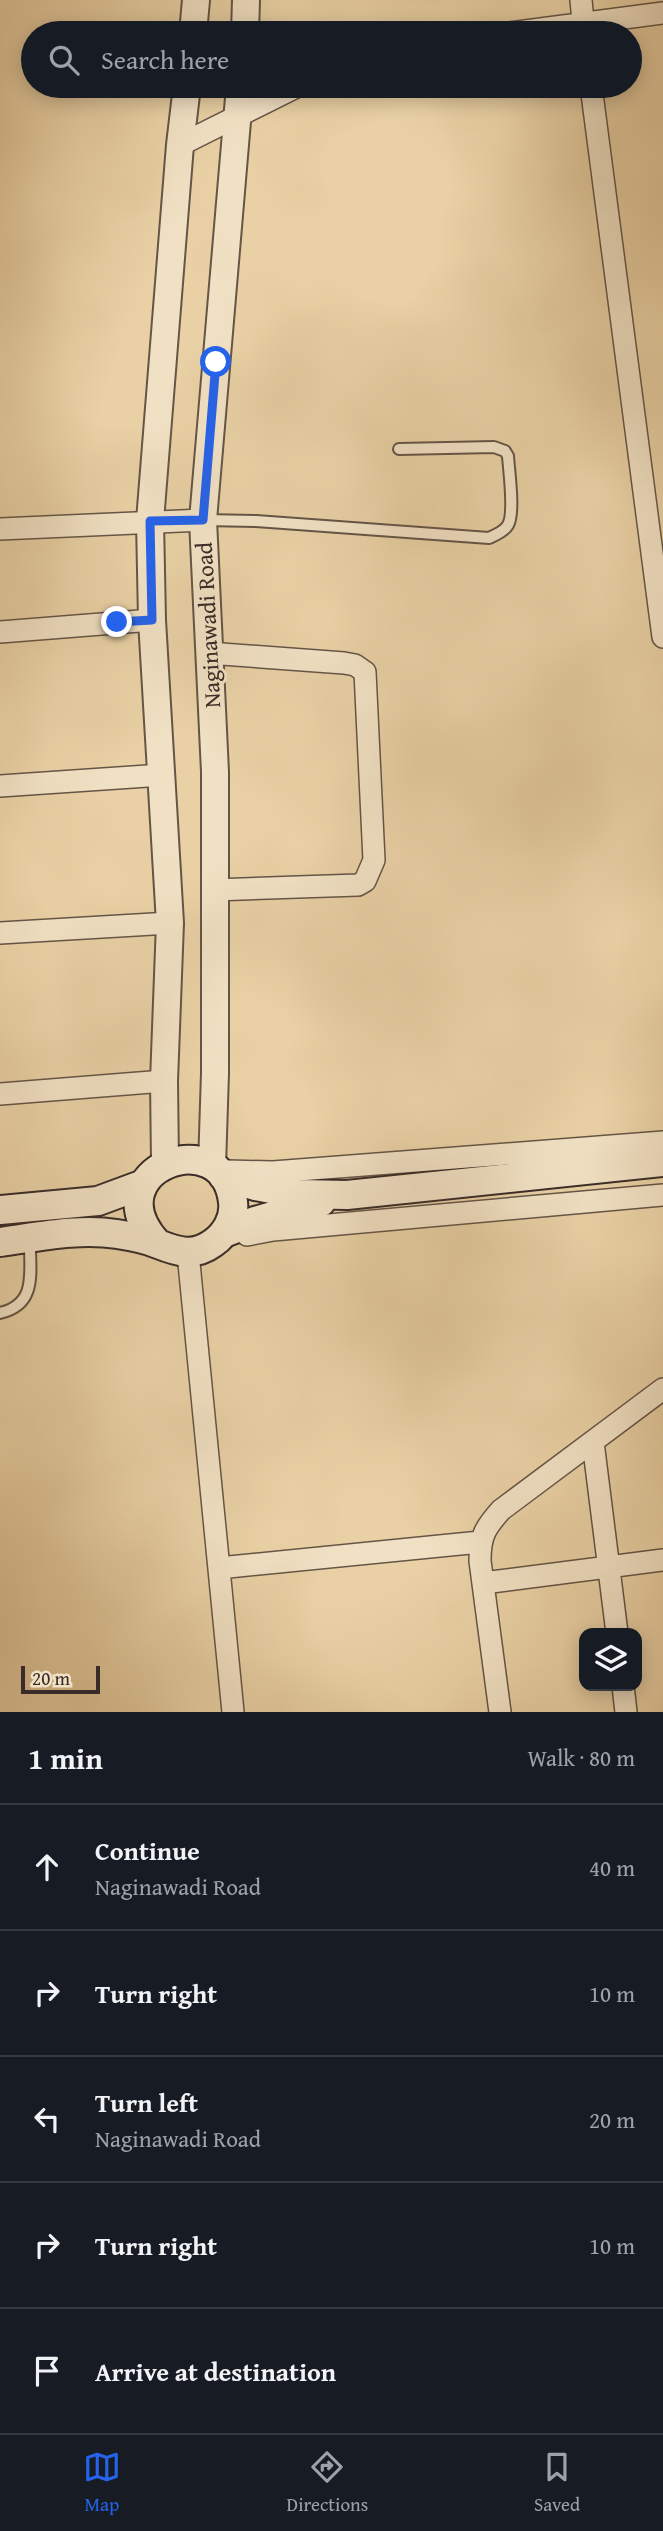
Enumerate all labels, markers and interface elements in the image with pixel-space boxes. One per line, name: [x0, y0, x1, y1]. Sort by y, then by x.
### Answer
search box: [21, 21, 642, 98]
text: Search here: [101, 40, 229, 79]
icon: search: [45, 41, 83, 79]
route start: [200, 346, 231, 377]
street label: Naginawadi Road: [187, 541, 228, 709]
route end: [101, 606, 132, 637]
map controls: [579, 1628, 642, 1691]
button: layers: [579, 1628, 642, 1691]
scale bar: [21, 1663, 100, 1695]
text: 20 m: [32, 1664, 70, 1692]
text: 1 min: [28, 1736, 103, 1780]
text: Walk · 80 m: [527, 1741, 635, 1774]
text: Continue: [95, 1831, 200, 1870]
icon: ahead: [28, 1848, 66, 1886]
text: 40 m: [589, 1851, 635, 1884]
text: Naginawadi Road: [95, 1870, 261, 1903]
icon: right: [28, 1974, 66, 2012]
text: Turn right: [95, 1974, 217, 2013]
text: 10 m: [589, 1977, 635, 2010]
text: Turn left: [95, 2083, 198, 2122]
icon: left: [28, 2100, 66, 2138]
text: 20 m: [589, 2103, 635, 2136]
text: Naginawadi Road: [95, 2122, 261, 2155]
icon: right: [28, 2226, 66, 2264]
text: Turn right: [95, 2226, 217, 2265]
text: 10 m: [589, 2229, 635, 2262]
icon: arrive: [28, 2352, 66, 2390]
text: Arrive at destination: [95, 2352, 336, 2391]
tab: Map: [83, 2448, 121, 2518]
tab: Directions: [287, 2448, 368, 2518]
tab: Saved: [534, 2448, 580, 2518]

